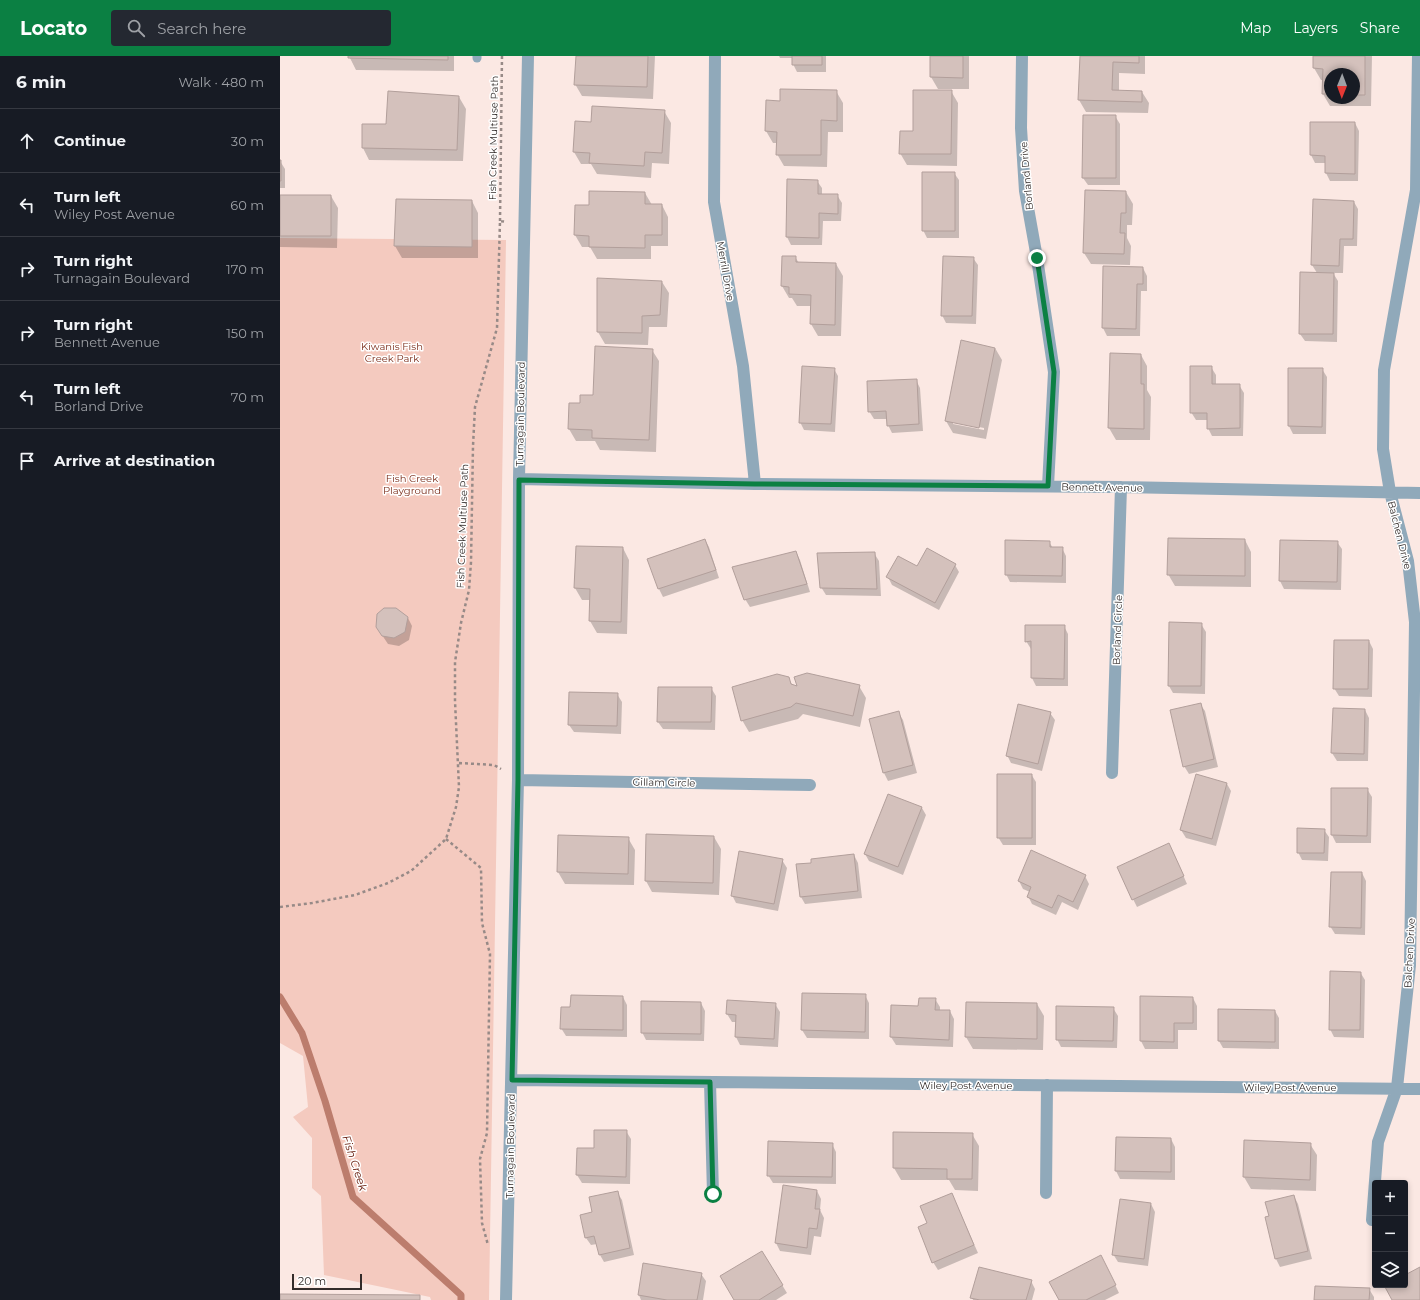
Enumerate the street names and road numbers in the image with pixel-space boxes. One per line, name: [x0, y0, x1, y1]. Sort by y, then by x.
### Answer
street label: Fish Creek Multiuse Path: [486, 76, 501, 200]
street label: Borland Drive: [1017, 141, 1036, 211]
street label: Merrill Drive: [714, 240, 737, 302]
street label: Turnagain Boulevard: [513, 362, 528, 466]
street label: Fish Creek Multiuse Path: [454, 464, 471, 588]
street label: Bennett Avenue: [1061, 480, 1143, 495]
street label: Balchen Drive: [1385, 500, 1414, 571]
street label: Borland Circle: [1110, 595, 1125, 665]
street label: Gillam Circle: [632, 775, 696, 790]
street label: Balchen Drive: [1401, 918, 1418, 988]
street label: Wiley Post Avenue: [920, 1079, 1012, 1092]
street label: Wiley Post Avenue: [1244, 1081, 1336, 1094]
street label: Turnagain Boulevard: [503, 1094, 518, 1198]

